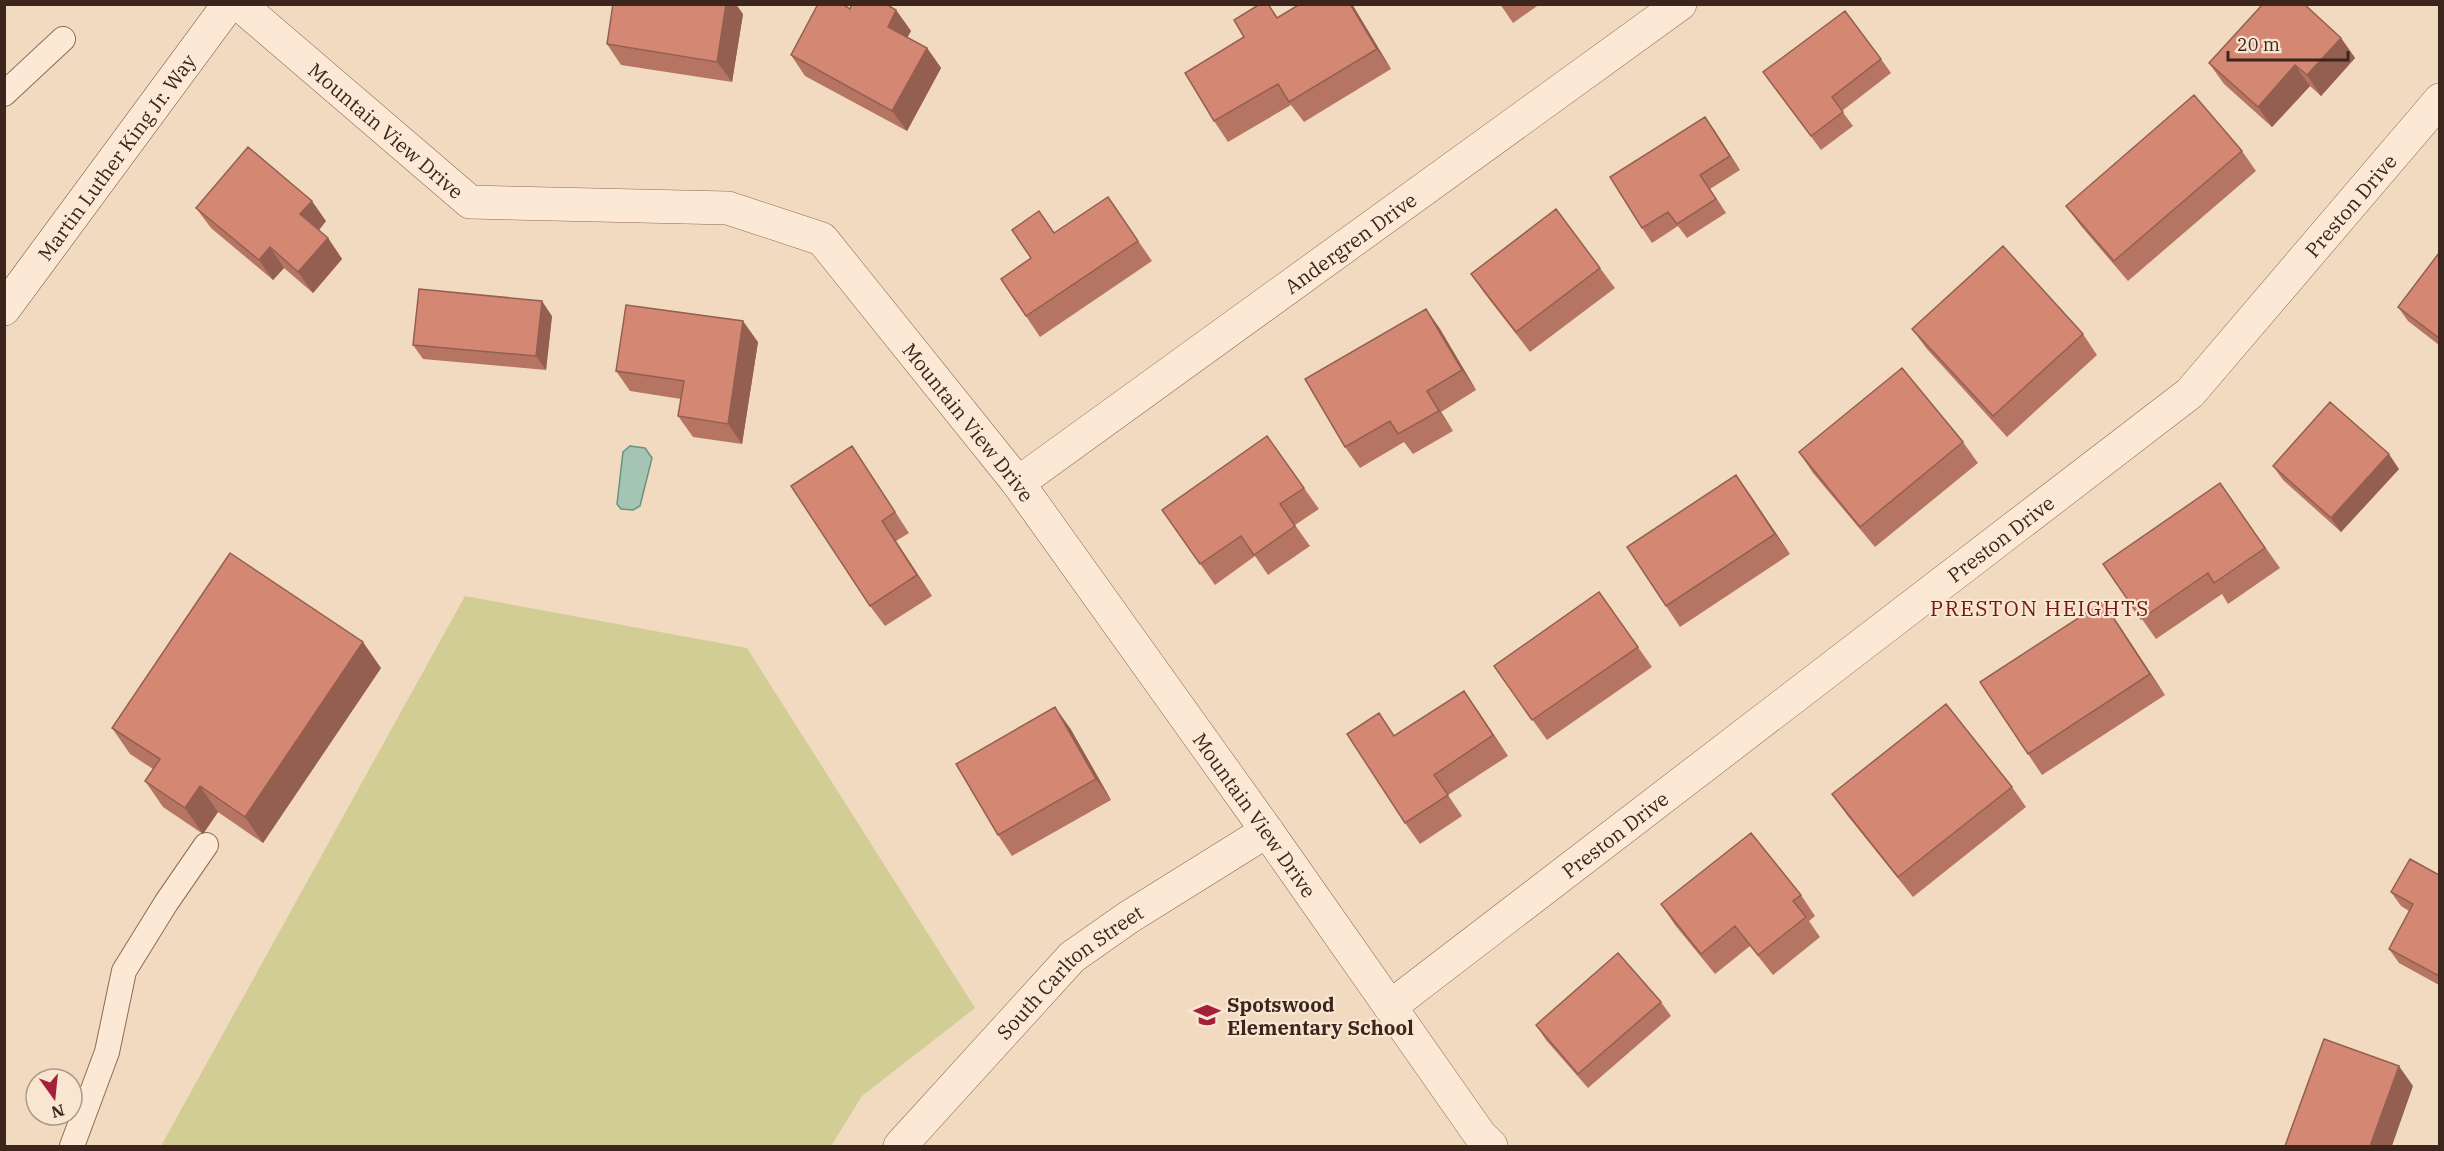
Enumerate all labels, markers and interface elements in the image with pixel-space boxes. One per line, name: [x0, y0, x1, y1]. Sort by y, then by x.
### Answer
scale bar: [2228, 24, 2348, 62]
text: 20 m: [2237, 33, 2280, 56]
street label: Martin Luther King Jr. Way: [31, 48, 202, 266]
street label: Mountain View Drive: [303, 56, 470, 204]
street label: Preston Drive: [2299, 148, 2402, 263]
street label: Andergren Drive: [1279, 186, 1422, 300]
street label: Mountain View Drive: [897, 337, 1041, 507]
street label: Preston Drive: [1941, 489, 2059, 588]
district label: PRESTON HEIGHTS: [1930, 594, 2150, 622]
street label: Mountain View Drive: [1187, 727, 1323, 903]
street label: Preston Drive: [1556, 785, 1674, 884]
street label: South Carlton Street: [990, 898, 1148, 1045]
place label: Spotswood Elementary School: [1227, 991, 1414, 1041]
school or university icon: Spotswood Elementary School: [1192, 1000, 1222, 1030]
north arrow: [24, 1067, 84, 1127]
text: N: [49, 1100, 67, 1123]

